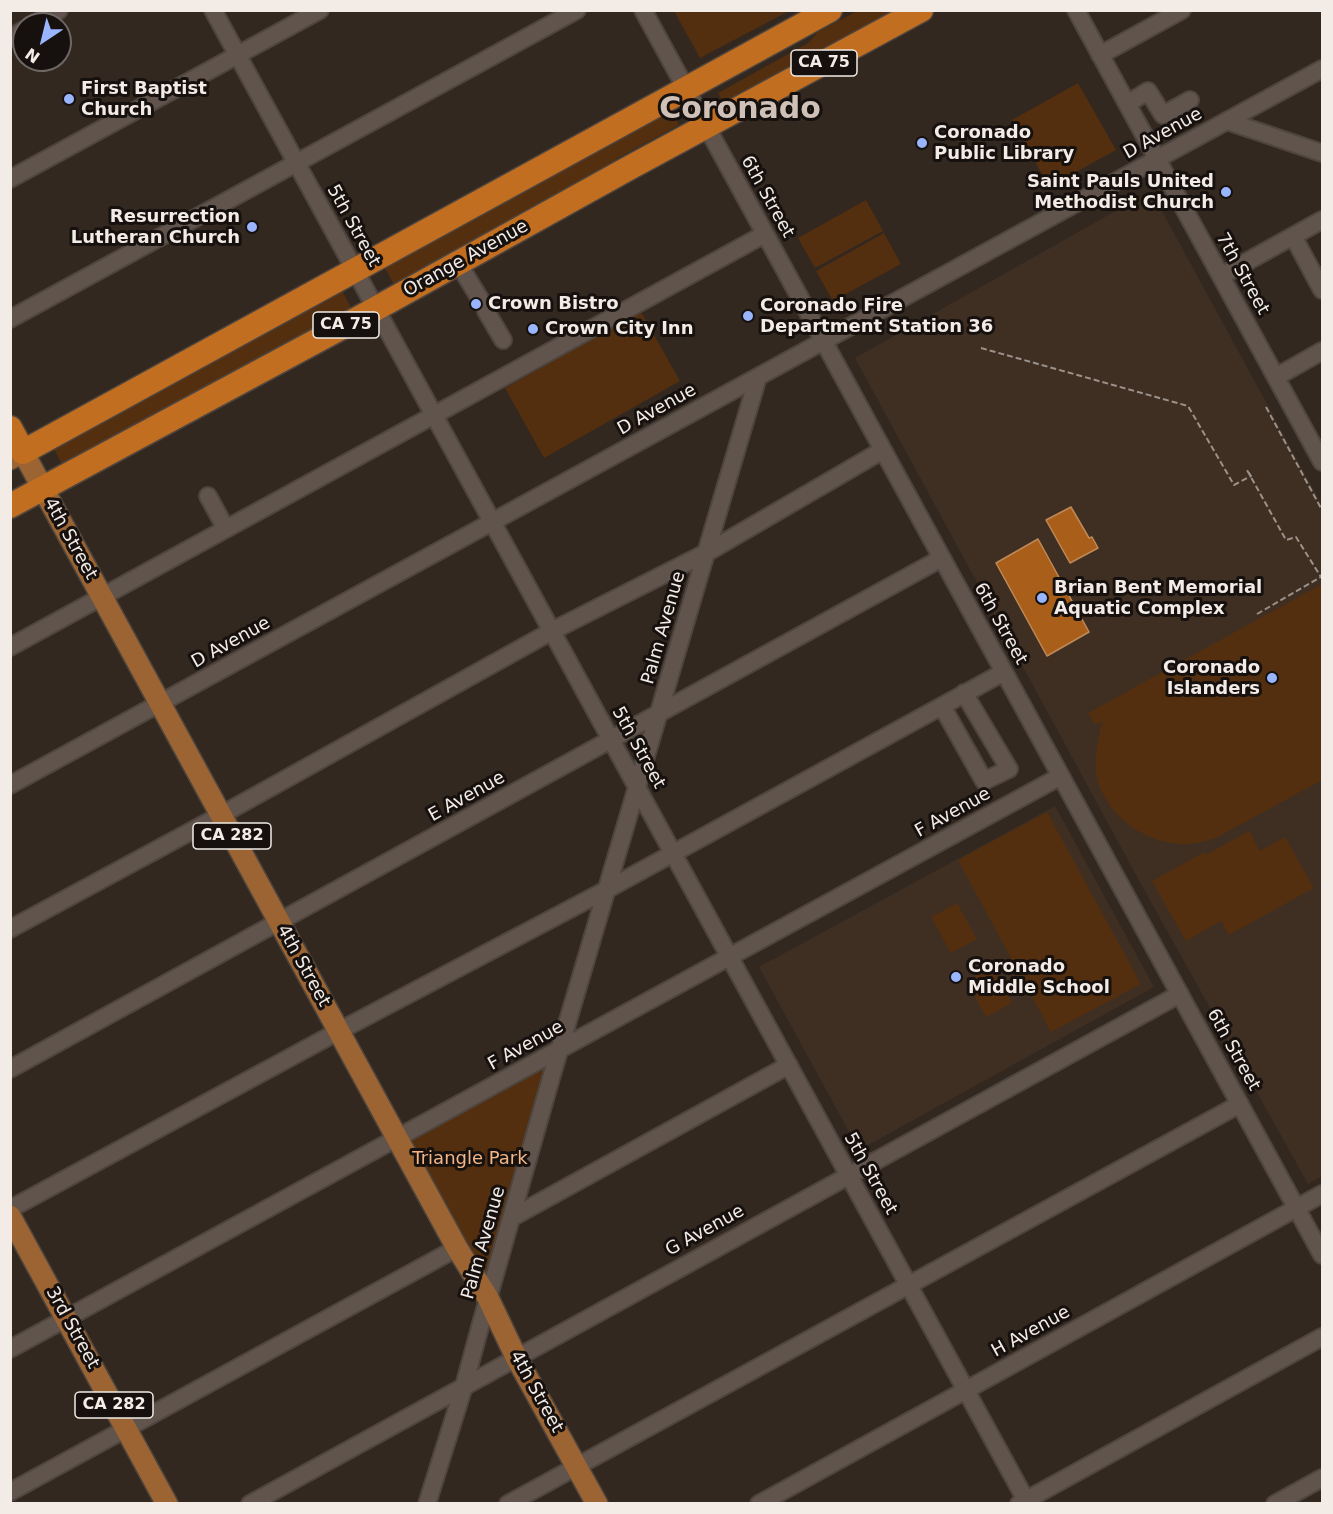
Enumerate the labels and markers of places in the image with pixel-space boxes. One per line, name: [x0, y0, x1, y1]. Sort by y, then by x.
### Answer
place label: First Baptist Church: [81, 78, 207, 121]
marker: First Baptist Church: [62, 92, 76, 106]
place label: Coronado Public Library: [934, 122, 1074, 164]
marker: Coronado Public Library: [915, 136, 929, 150]
place label: Saint Pauls United Methodist Church: [1027, 171, 1214, 213]
marker: Saint Pauls United Methodist Church: [1219, 185, 1233, 199]
place label: Resurrection Lutheran Church: [71, 206, 240, 248]
marker: Resurrection Lutheran Church: [245, 220, 259, 234]
place label: Crown Bistro: [488, 293, 619, 315]
place label: Coronado Fire Department Station 36: [760, 295, 993, 338]
marker: Crown Bistro: [469, 297, 483, 311]
marker: Coronado Fire Department Station 36: [741, 309, 755, 323]
place label: Crown City Inn: [545, 318, 693, 340]
marker: Crown City Inn: [526, 322, 540, 336]
place label: Brian Bent Memorial Aquatic Complex: [1054, 577, 1262, 620]
marker: Brian Bent Memorial Aquatic Complex: [1035, 591, 1049, 605]
place label: Coronado Islanders: [1163, 657, 1260, 700]
marker: Coronado Islanders: [1265, 671, 1279, 685]
place label: Coronado Middle School: [968, 956, 1110, 998]
marker: Coronado Middle School: [949, 970, 963, 984]

